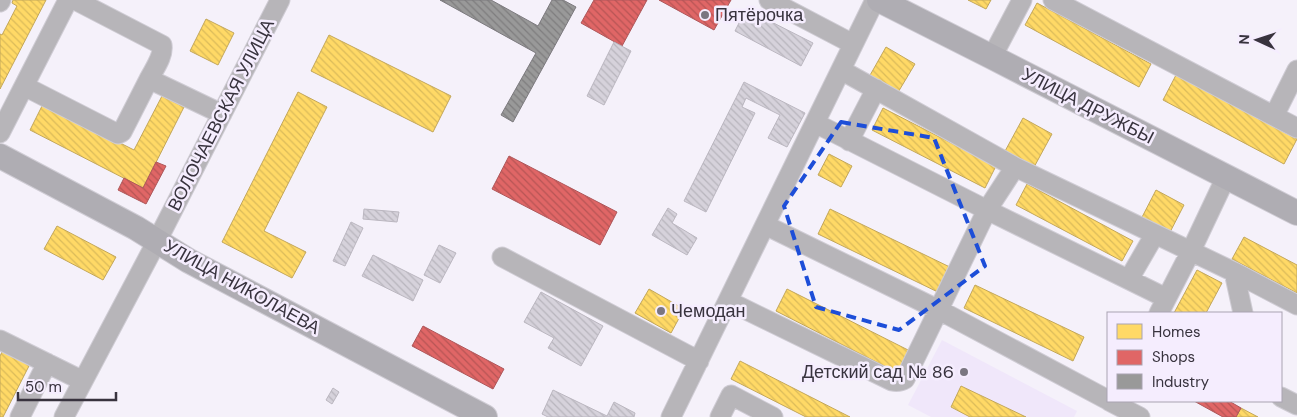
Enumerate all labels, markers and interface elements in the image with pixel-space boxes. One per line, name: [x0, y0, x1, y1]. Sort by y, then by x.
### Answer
place label: Пятёрочка: [715, 3, 804, 27]
marker: Пятёрочка: [699, 9, 711, 21]
street label: ВОЛОЧАЕВСКАЯ УЛИЦА: [162, 15, 280, 215]
north arrow: [1232, 15, 1282, 65]
text: N: [1235, 34, 1253, 45]
street label: УЛИЦА ДРУЖБЫ: [1018, 62, 1158, 150]
street label: УЛИЦА НИКОЛАЕВА: [160, 234, 324, 340]
place label: Чемодан: [671, 299, 745, 323]
marker: Чемодан: [655, 305, 667, 317]
legend: [1107, 312, 1282, 402]
text: Homes: [1152, 322, 1201, 342]
text: Shops: [1152, 347, 1195, 367]
place label: Детский сад № 86: [802, 360, 954, 384]
marker: Детский сад № 86: [958, 366, 970, 378]
scale bar: [18, 370, 115, 402]
text: Industry: [1152, 372, 1210, 392]
text: 50 m: [25, 377, 62, 397]

